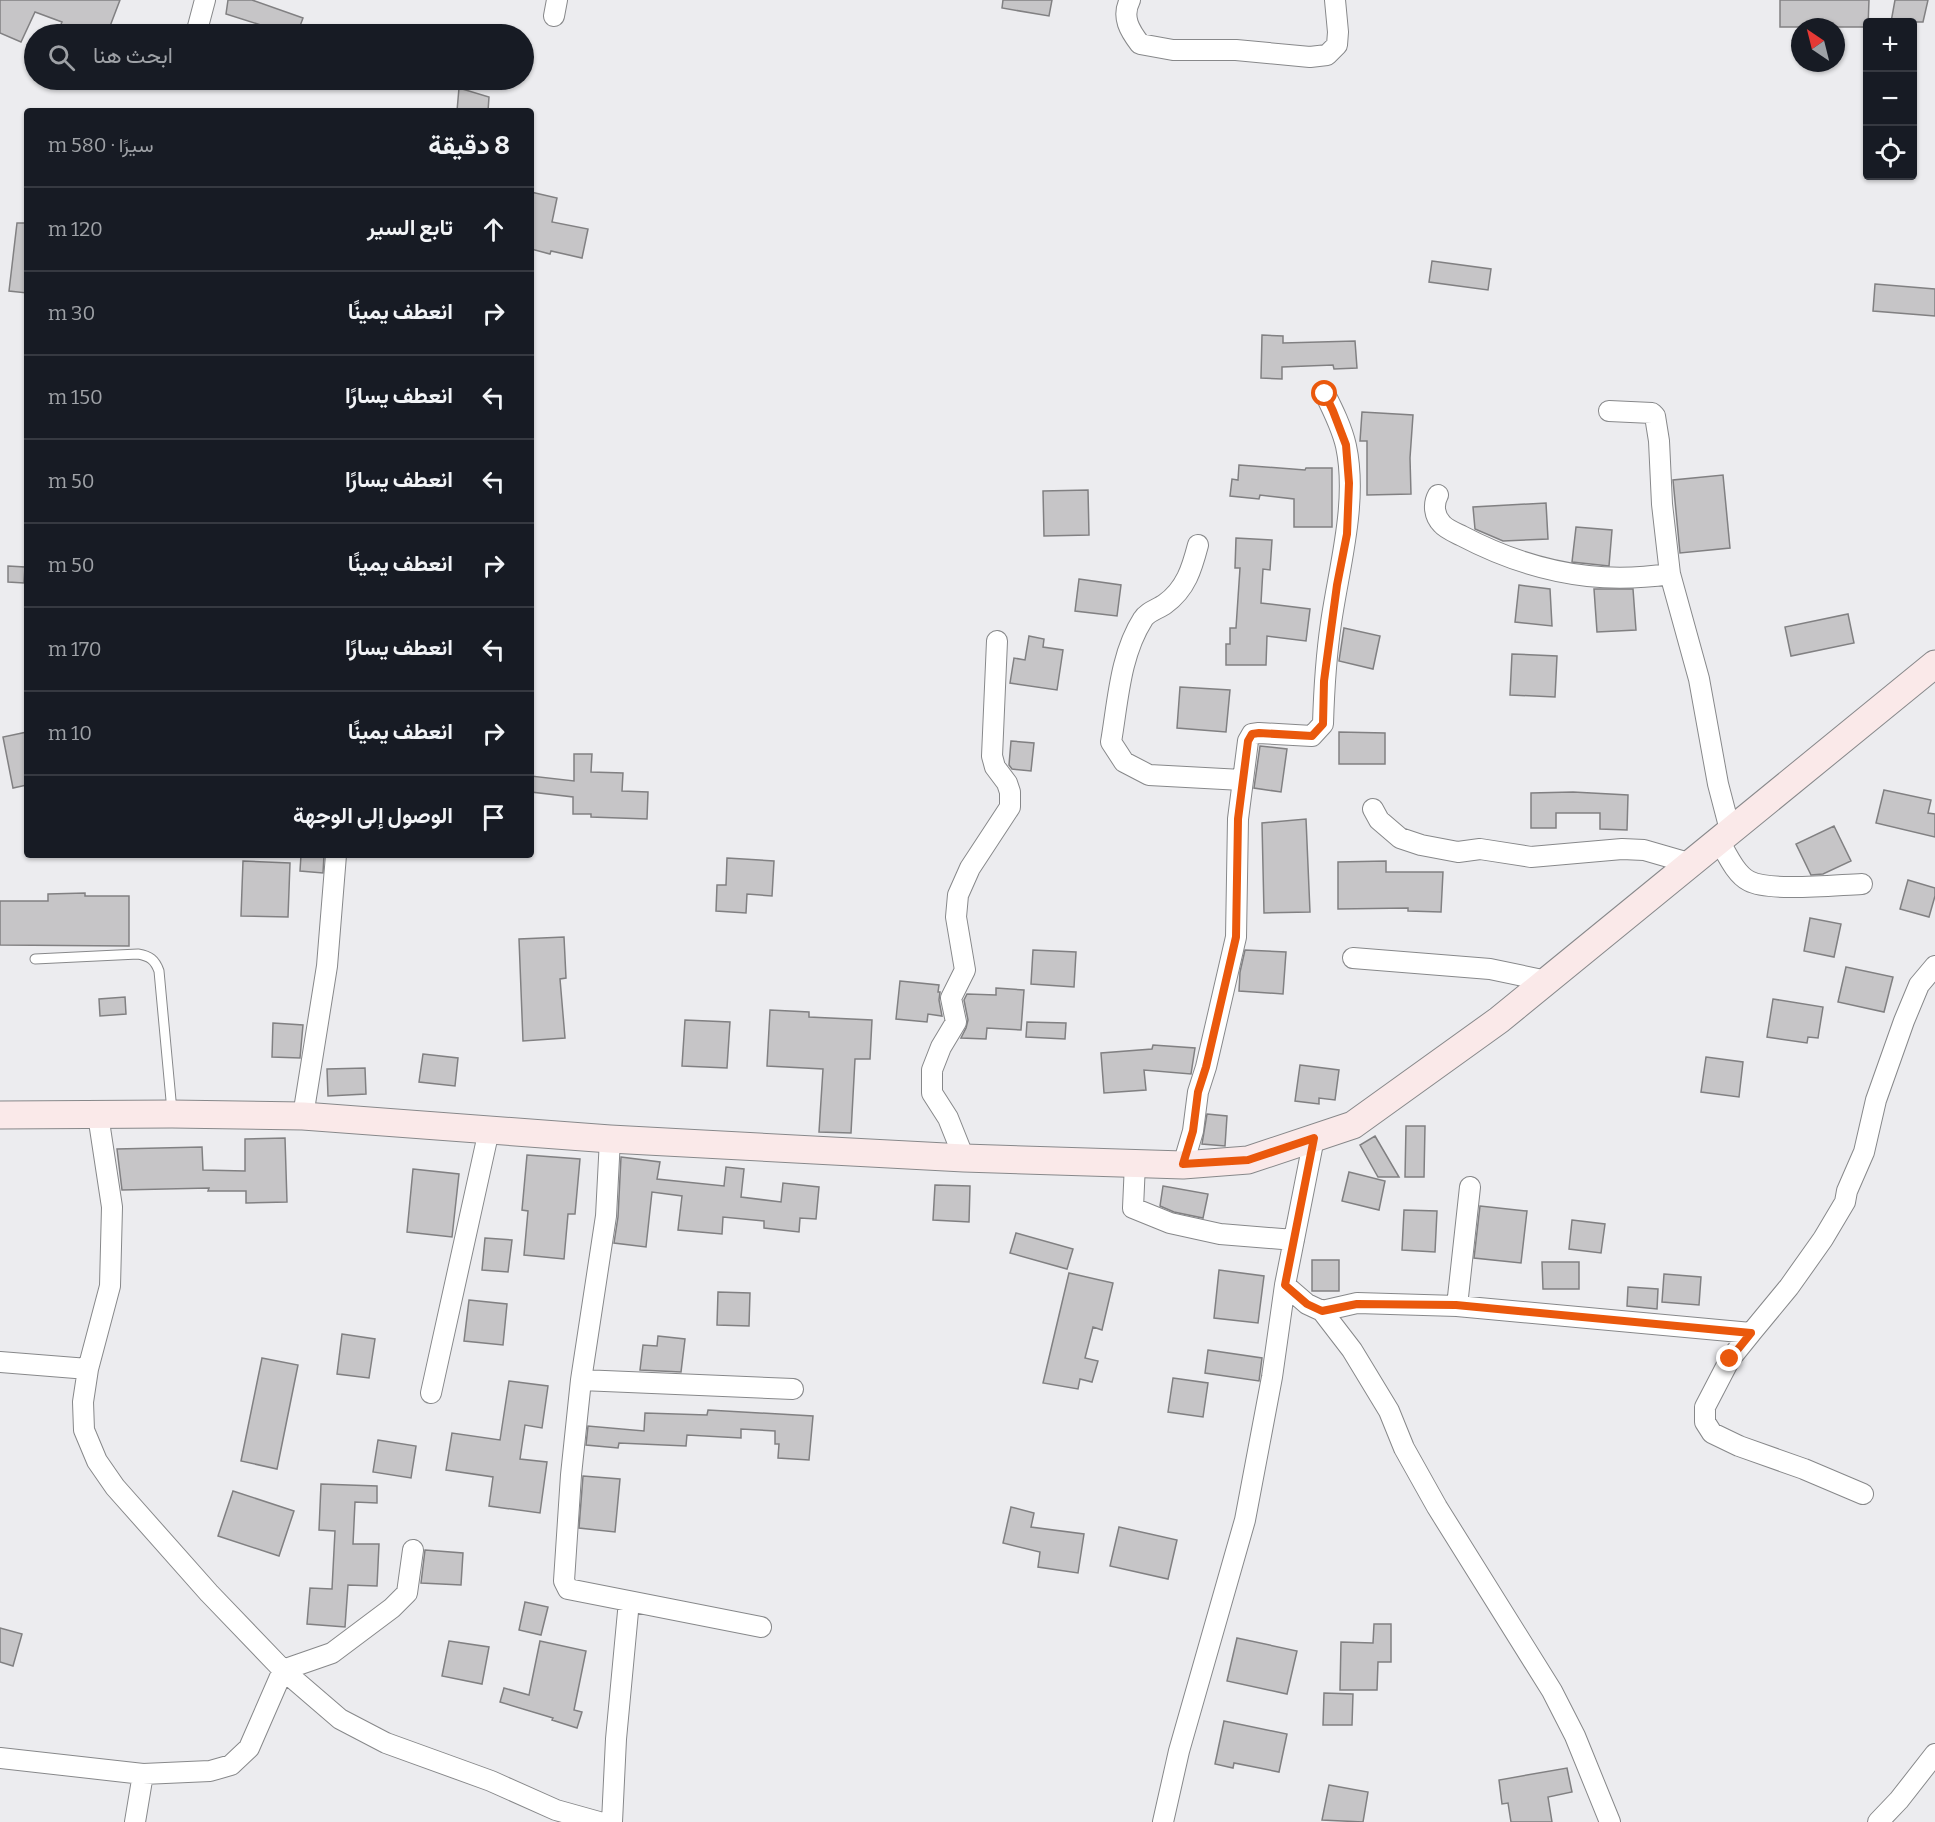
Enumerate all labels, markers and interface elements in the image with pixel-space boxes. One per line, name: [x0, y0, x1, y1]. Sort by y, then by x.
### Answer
north arrow: [1791, 18, 1845, 72]
map controls: [1863, 18, 1917, 180]
button: +: [1863, 18, 1917, 72]
search box: [24, 24, 534, 90]
icon: search: [45, 41, 78, 74]
text: ابحث هنا: [93, 42, 173, 69]
button: −: [1863, 72, 1917, 126]
button: locate: [1863, 126, 1917, 180]
text: 8 دقيقة: [428, 130, 510, 161]
text: سيرًا · 580 m: [48, 133, 154, 157]
icon: ahead: [477, 213, 510, 246]
text: تابع السير: [367, 214, 453, 241]
text: 120 m: [48, 217, 103, 241]
icon: right: [477, 297, 510, 330]
text: انعطف يمينًا: [348, 298, 453, 325]
text: 30 m: [48, 301, 95, 325]
route start: [1311, 380, 1337, 406]
icon: left: [477, 381, 510, 414]
text: انعطف يسارًا: [345, 382, 453, 409]
text: 150 m: [48, 385, 103, 409]
icon: left: [477, 465, 510, 498]
text: انعطف يسارًا: [345, 466, 453, 493]
text: 50 m: [48, 469, 95, 493]
icon: right: [477, 549, 510, 582]
text: انعطف يمينًا: [348, 550, 453, 577]
text: 50 m: [48, 553, 95, 577]
icon: left: [477, 633, 510, 666]
text: انعطف يسارًا: [345, 634, 453, 661]
text: 170 m: [48, 637, 102, 661]
icon: right: [477, 717, 510, 750]
text: انعطف يمينًا: [348, 718, 453, 745]
text: 10 m: [48, 721, 92, 745]
icon: arrive: [477, 801, 510, 834]
text: الوصول إلى الوجهة: [293, 802, 453, 829]
route end: [1716, 1345, 1742, 1371]

